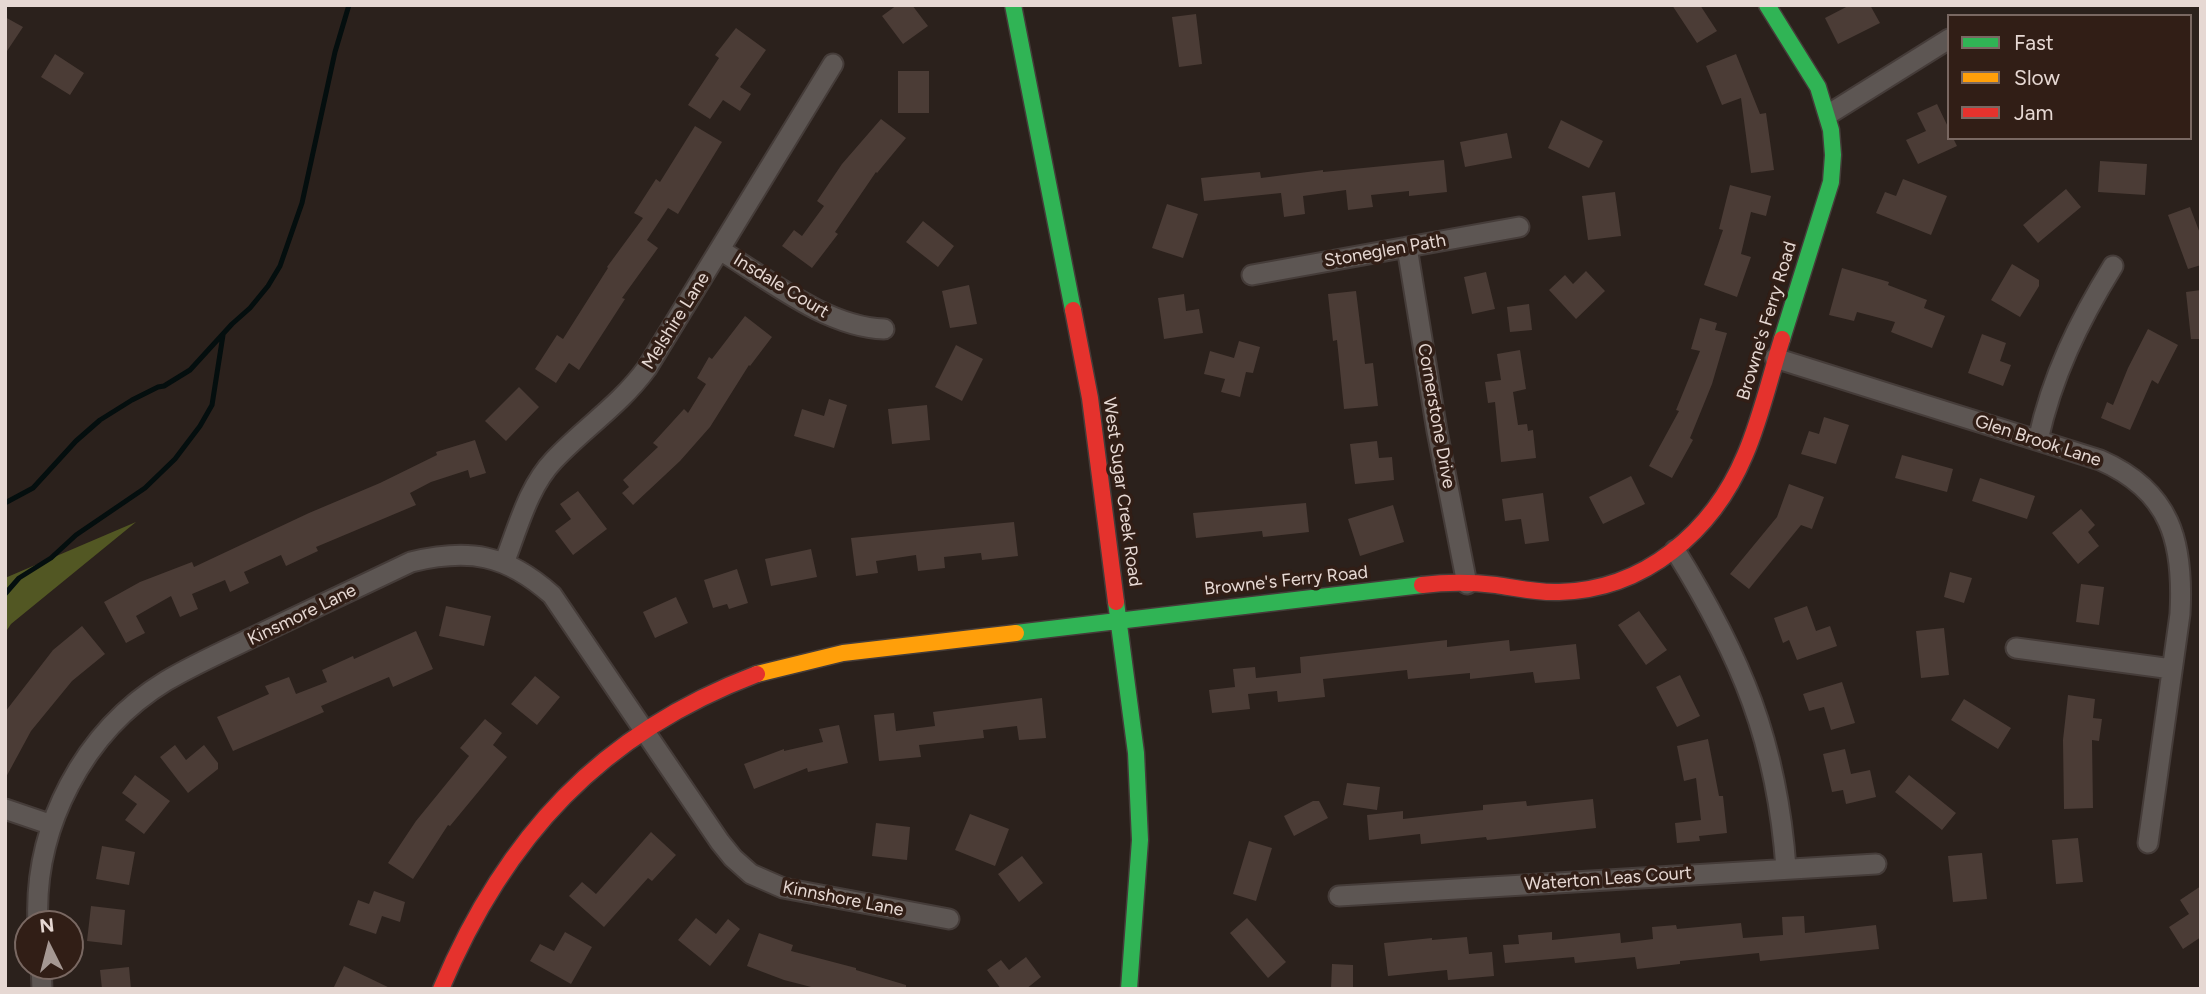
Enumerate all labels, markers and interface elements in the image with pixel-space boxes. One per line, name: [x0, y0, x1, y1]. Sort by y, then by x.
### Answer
legend: [1947, 14, 2192, 140]
text: Fast: [2014, 30, 2054, 55]
text: Slow: [2014, 65, 2060, 90]
text: Jam: [2014, 100, 2053, 125]
street label: Stoneglen Path: [1322, 230, 1448, 272]
street label: Browne's Ferry Road: [1733, 239, 1801, 403]
street label: Insdale Court: [729, 249, 833, 323]
street label: Melshire Lane: [638, 268, 714, 374]
street label: Cornerstone Drive: [1413, 342, 1459, 490]
street label: West Sugar Creek Road: [1098, 396, 1146, 588]
street label: Glen Brook Lane: [1972, 410, 2104, 472]
street label: Browne's Ferry Road: [1203, 562, 1369, 600]
street label: Kinsmore Lane: [244, 579, 360, 651]
street label: Waterton Leas Court: [1524, 862, 1692, 896]
street label: Kinnshore Lane: [781, 877, 905, 921]
north arrow: [14, 910, 84, 980]
text: N: [38, 913, 55, 938]

